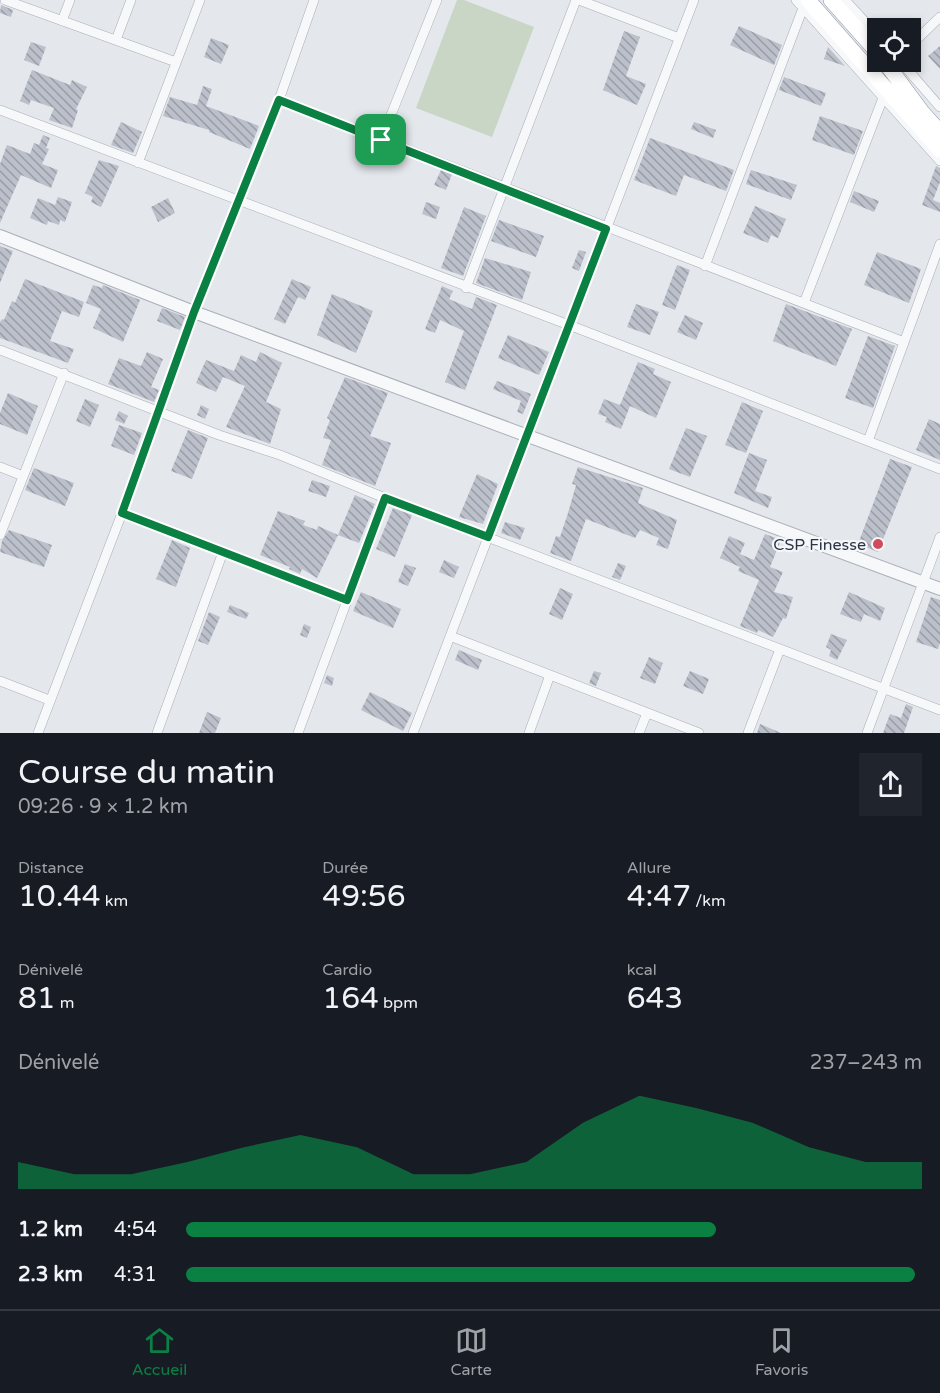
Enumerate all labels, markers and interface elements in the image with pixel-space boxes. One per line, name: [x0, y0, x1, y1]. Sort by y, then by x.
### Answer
map controls: [867, 18, 921, 72]
button: locate: [867, 18, 921, 72]
pin: [355, 114, 406, 165]
icon: arrive: [364, 123, 397, 156]
place label: CSP Finesse: [773, 535, 866, 555]
marker: CSP Finesse: [871, 537, 885, 551]
text: Course du matin: [18, 753, 275, 792]
button: share: [859, 753, 922, 816]
text: 09:26 · 9 × 1.2 km: [18, 795, 188, 819]
text: Distance: [18, 858, 84, 878]
text: Durée: [322, 858, 368, 878]
text: Allure: [627, 858, 671, 878]
text: 10.44: [18, 878, 101, 915]
text: 49:56: [322, 878, 406, 915]
text: 4:47: [627, 878, 691, 915]
text: km: [101, 891, 128, 911]
text: /km: [691, 891, 726, 911]
text: Dénivelé: [18, 960, 83, 980]
text: Cardio: [322, 960, 372, 980]
text: kcal: [627, 960, 657, 980]
text: 81: [18, 980, 56, 1017]
text: 164: [322, 980, 379, 1017]
text: 643: [627, 980, 683, 1017]
text: m: [56, 993, 75, 1013]
text: bpm: [379, 993, 418, 1013]
text: Dénivelé: [18, 1051, 99, 1075]
text: 237–243 m: [810, 1051, 922, 1075]
text: 1.2 km: [18, 1218, 83, 1242]
text: 4:54: [114, 1218, 157, 1242]
text: 2.3 km: [18, 1263, 83, 1287]
text: 4:31: [114, 1263, 157, 1287]
tab: Accueil: [132, 1324, 187, 1380]
tab: Carte: [450, 1324, 492, 1380]
tab: Favoris: [755, 1324, 808, 1380]

